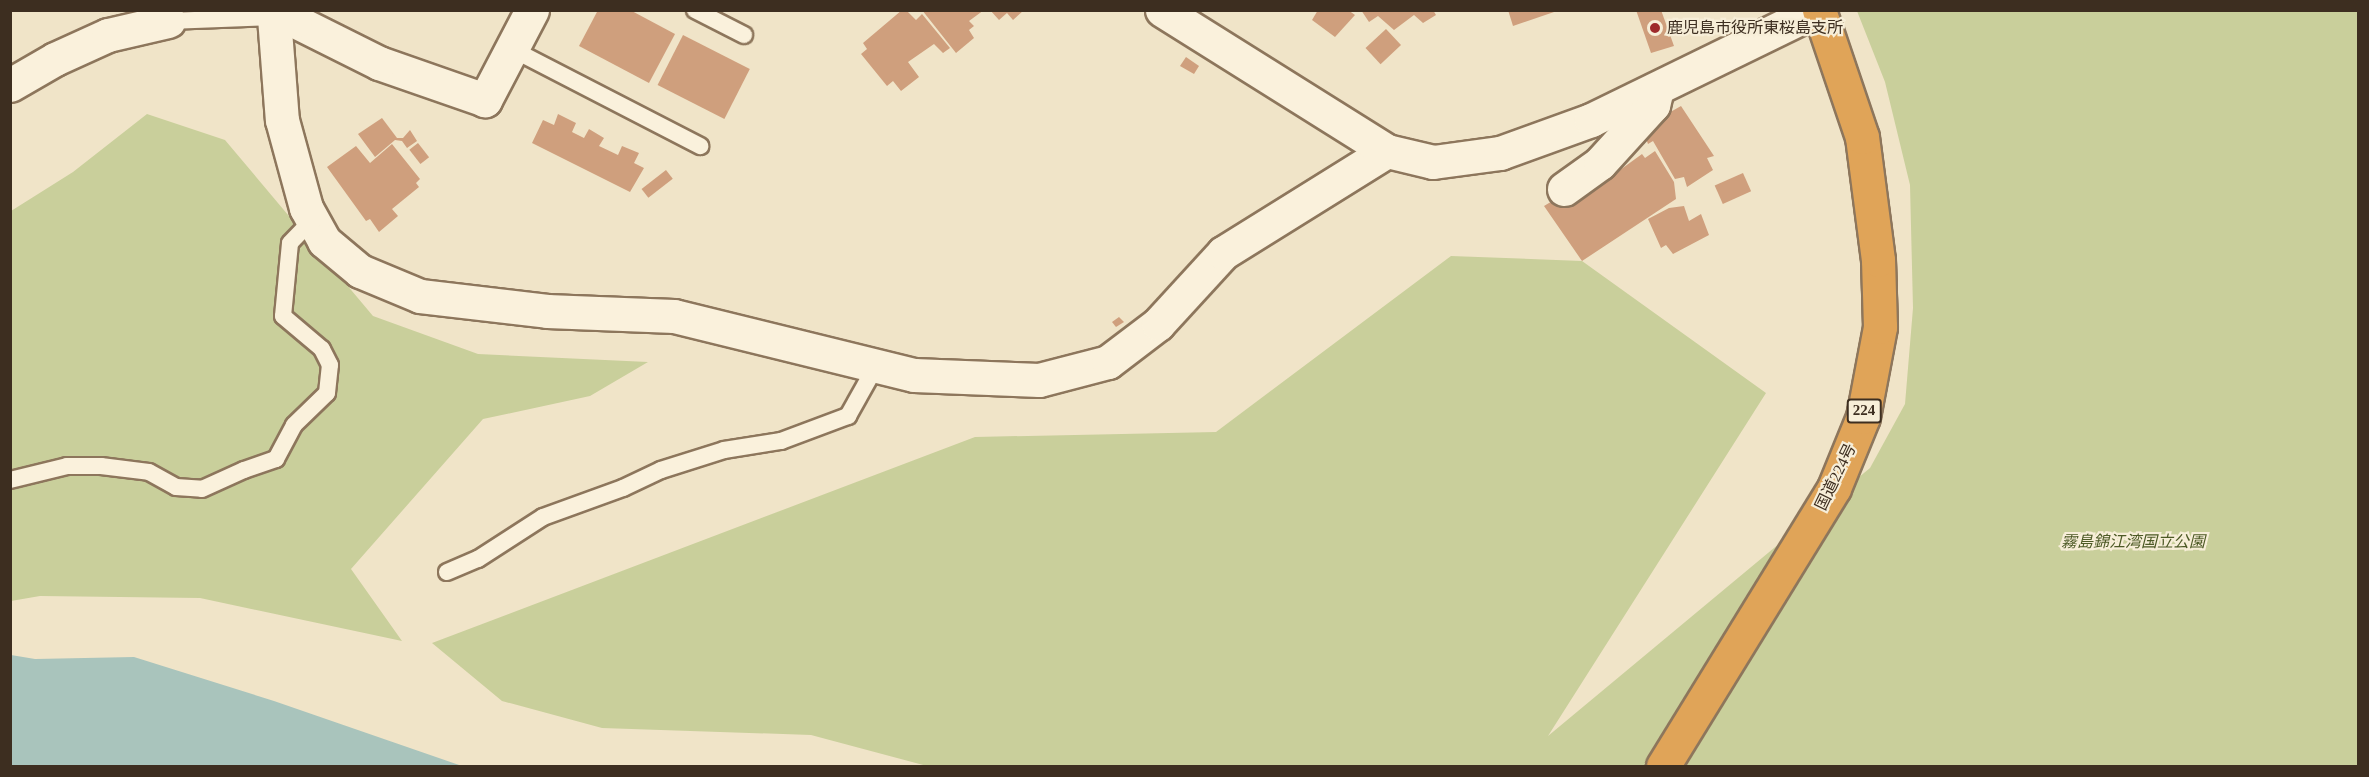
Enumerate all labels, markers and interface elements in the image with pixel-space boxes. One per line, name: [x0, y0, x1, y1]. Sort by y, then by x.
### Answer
place label: 鹿児島市役所東桜島支所: [1667, 18, 1843, 38]
marker: 鹿児島市役所東桜島支所: [1648, 21, 1662, 35]
road number: 224: [1846, 399, 1882, 423]
street label: 国道224号: [1812, 440, 1860, 514]
park label: 霧島錦江湾国立公園: [2061, 532, 2205, 552]

